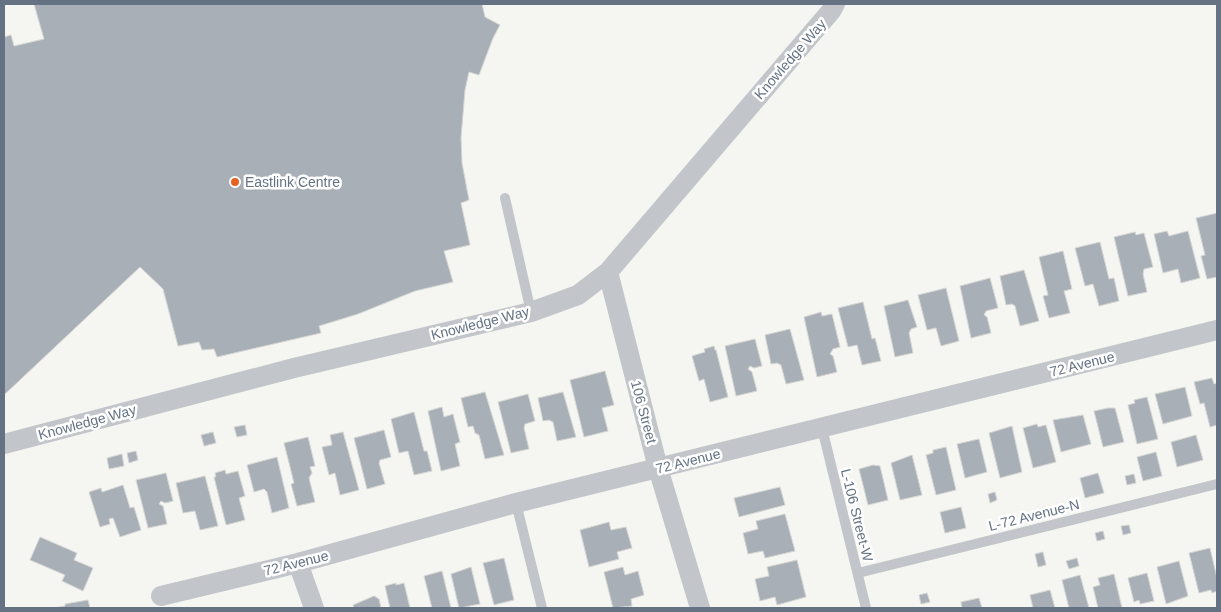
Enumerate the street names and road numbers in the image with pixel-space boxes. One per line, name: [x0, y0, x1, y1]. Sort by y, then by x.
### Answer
street label: Knowledge Way: [751, 16, 829, 102]
street label: Knowledge Way: [429, 303, 531, 343]
street label: 72 Avenue: [1048, 348, 1116, 380]
street label: 106 Street: [628, 379, 660, 445]
street label: Knowledge Way: [36, 401, 138, 443]
street label: 72 Avenue: [654, 445, 722, 477]
street label: L-106 Street-W: [838, 467, 876, 564]
street label: L-72 Avenue-N: [987, 496, 1081, 534]
street label: 72 Avenue: [262, 547, 330, 579]

